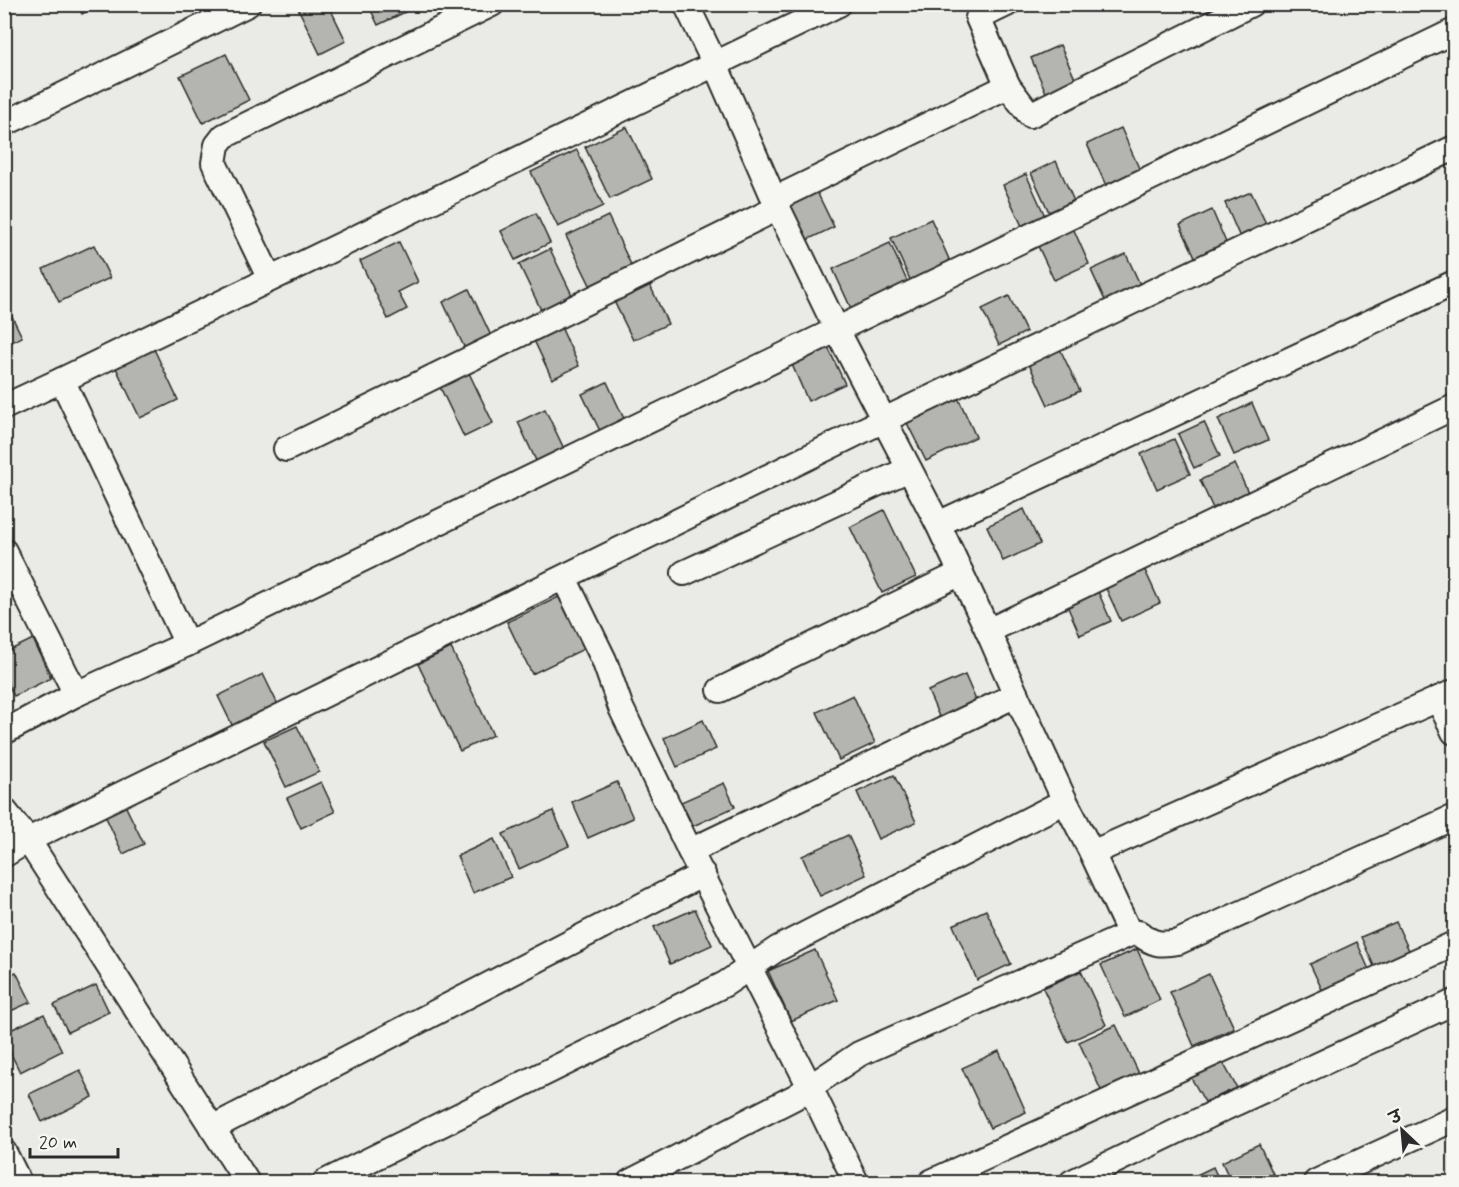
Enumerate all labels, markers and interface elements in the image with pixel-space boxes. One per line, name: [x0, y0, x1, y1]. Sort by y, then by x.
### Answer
north arrow: [1372, 1100, 1432, 1160]
text: उ: [1385, 1106, 1407, 1131]
scale bar: [30, 1121, 118, 1159]
text: 20 m: [39, 1131, 77, 1155]

